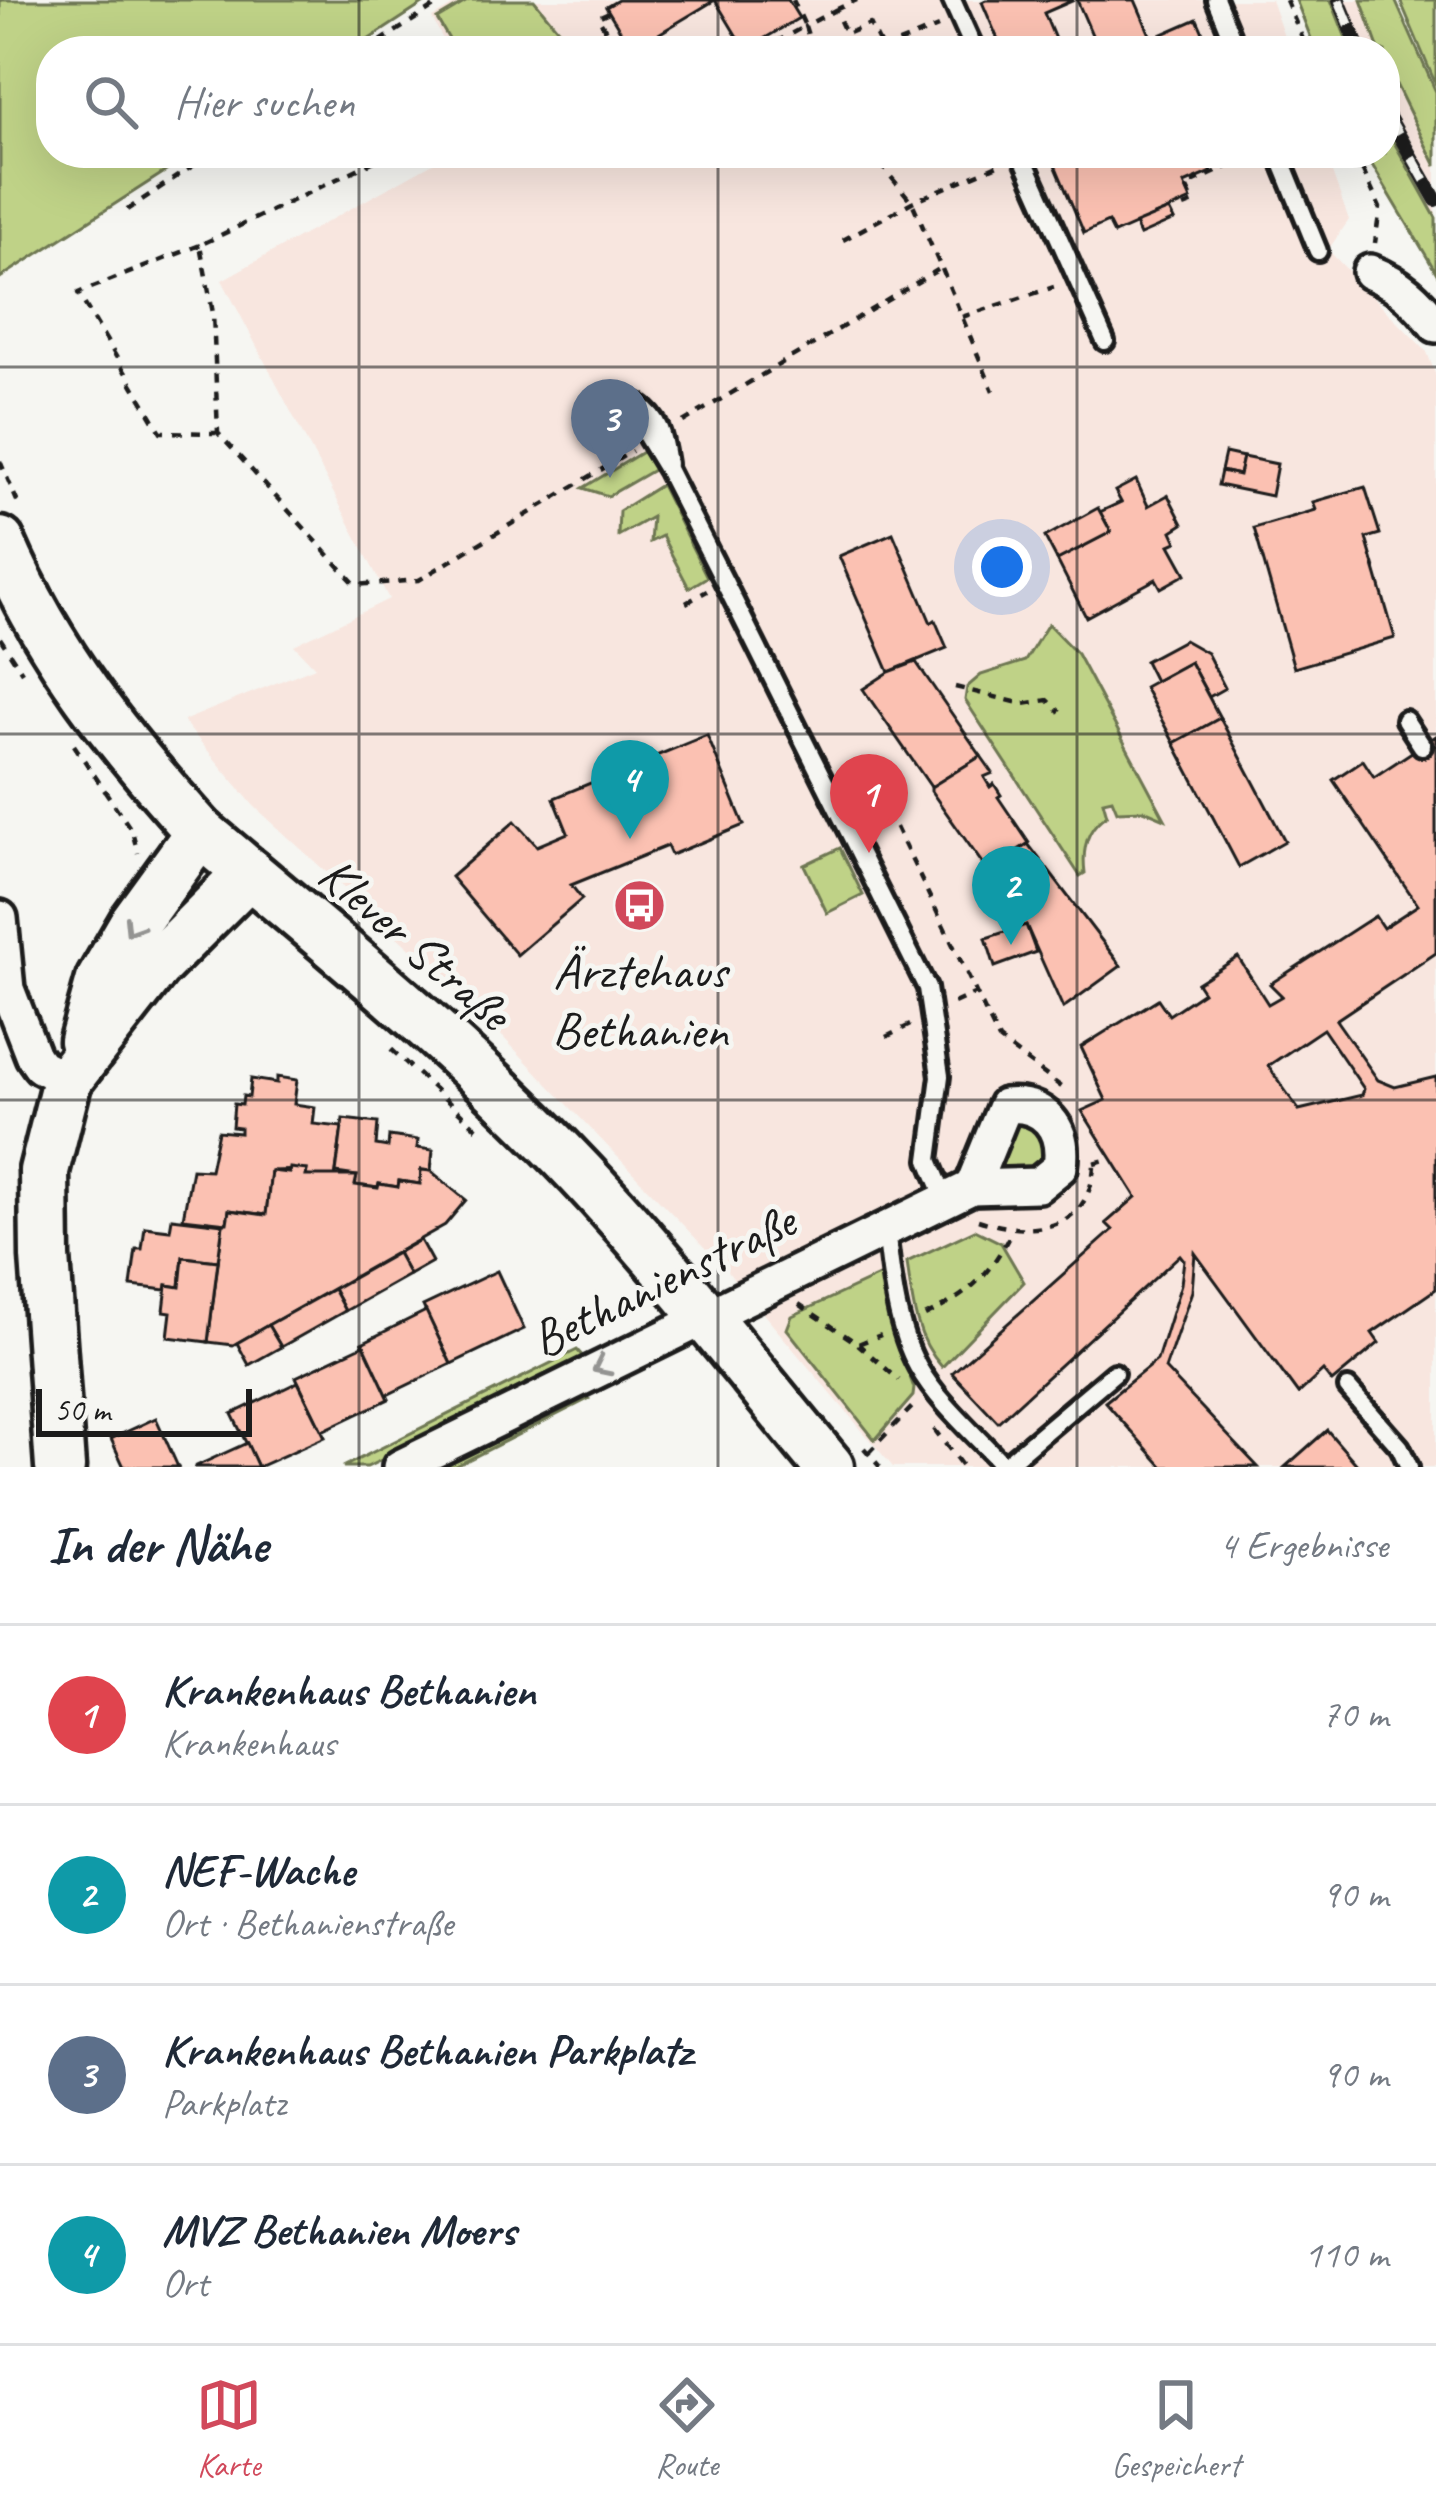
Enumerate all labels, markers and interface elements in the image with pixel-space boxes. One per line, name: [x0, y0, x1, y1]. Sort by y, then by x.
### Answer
search box: [36, 36, 1400, 168]
icon: search: [78, 69, 144, 135]
text: Hier suchen: [174, 74, 354, 131]
pin: 3: [571, 379, 649, 478]
your location: [972, 537, 1032, 597]
pin: 4: [591, 740, 669, 839]
pin: 1: [830, 754, 908, 853]
street label: Klever Straße: [306, 842, 527, 1046]
pin: 2: [972, 846, 1050, 945]
bus stop icon: Ärztehaus Bethanien: [612, 878, 668, 934]
one-way arrow: [124, 914, 146, 936]
place label: Ärztehaus Bethanien: [552, 939, 731, 1062]
street label: Bethanienstraße: [521, 1187, 808, 1371]
one-way arrow: [592, 1352, 614, 1375]
scale bar: [36, 1383, 252, 1436]
text: 50 m: [54, 1389, 110, 1431]
text: In der Nähe: [48, 1513, 267, 1577]
text: 4 Ergebnisse: [1219, 1521, 1388, 1570]
text: Krankenhaus Bethanien: [162, 1662, 535, 1719]
text: 1: [78, 1690, 96, 1739]
text: 70 m: [1322, 1690, 1388, 1739]
text: Krankenhaus: [162, 1719, 336, 1768]
text: NEF-Wache: [162, 1842, 355, 1899]
text: 2: [78, 1870, 96, 1919]
text: 90 m: [1322, 1870, 1388, 1919]
text: Ort · Bethanienstraße: [162, 1899, 453, 1948]
text: Krankenhaus Bethanien Parkplatz: [162, 2022, 692, 2079]
text: 3: [78, 2050, 96, 2099]
text: 90 m: [1322, 2050, 1388, 2099]
text: Parkplatz: [162, 2079, 286, 2128]
text: MVZ Bethanien Moers: [162, 2202, 516, 2259]
text: 4: [78, 2230, 96, 2279]
text: 110 m: [1304, 2230, 1388, 2279]
text: Ort: [162, 2259, 208, 2308]
tab: Karte: [196, 2372, 262, 2486]
tab: Route: [654, 2372, 720, 2486]
tab: Gespeichert: [1111, 2372, 1240, 2486]

